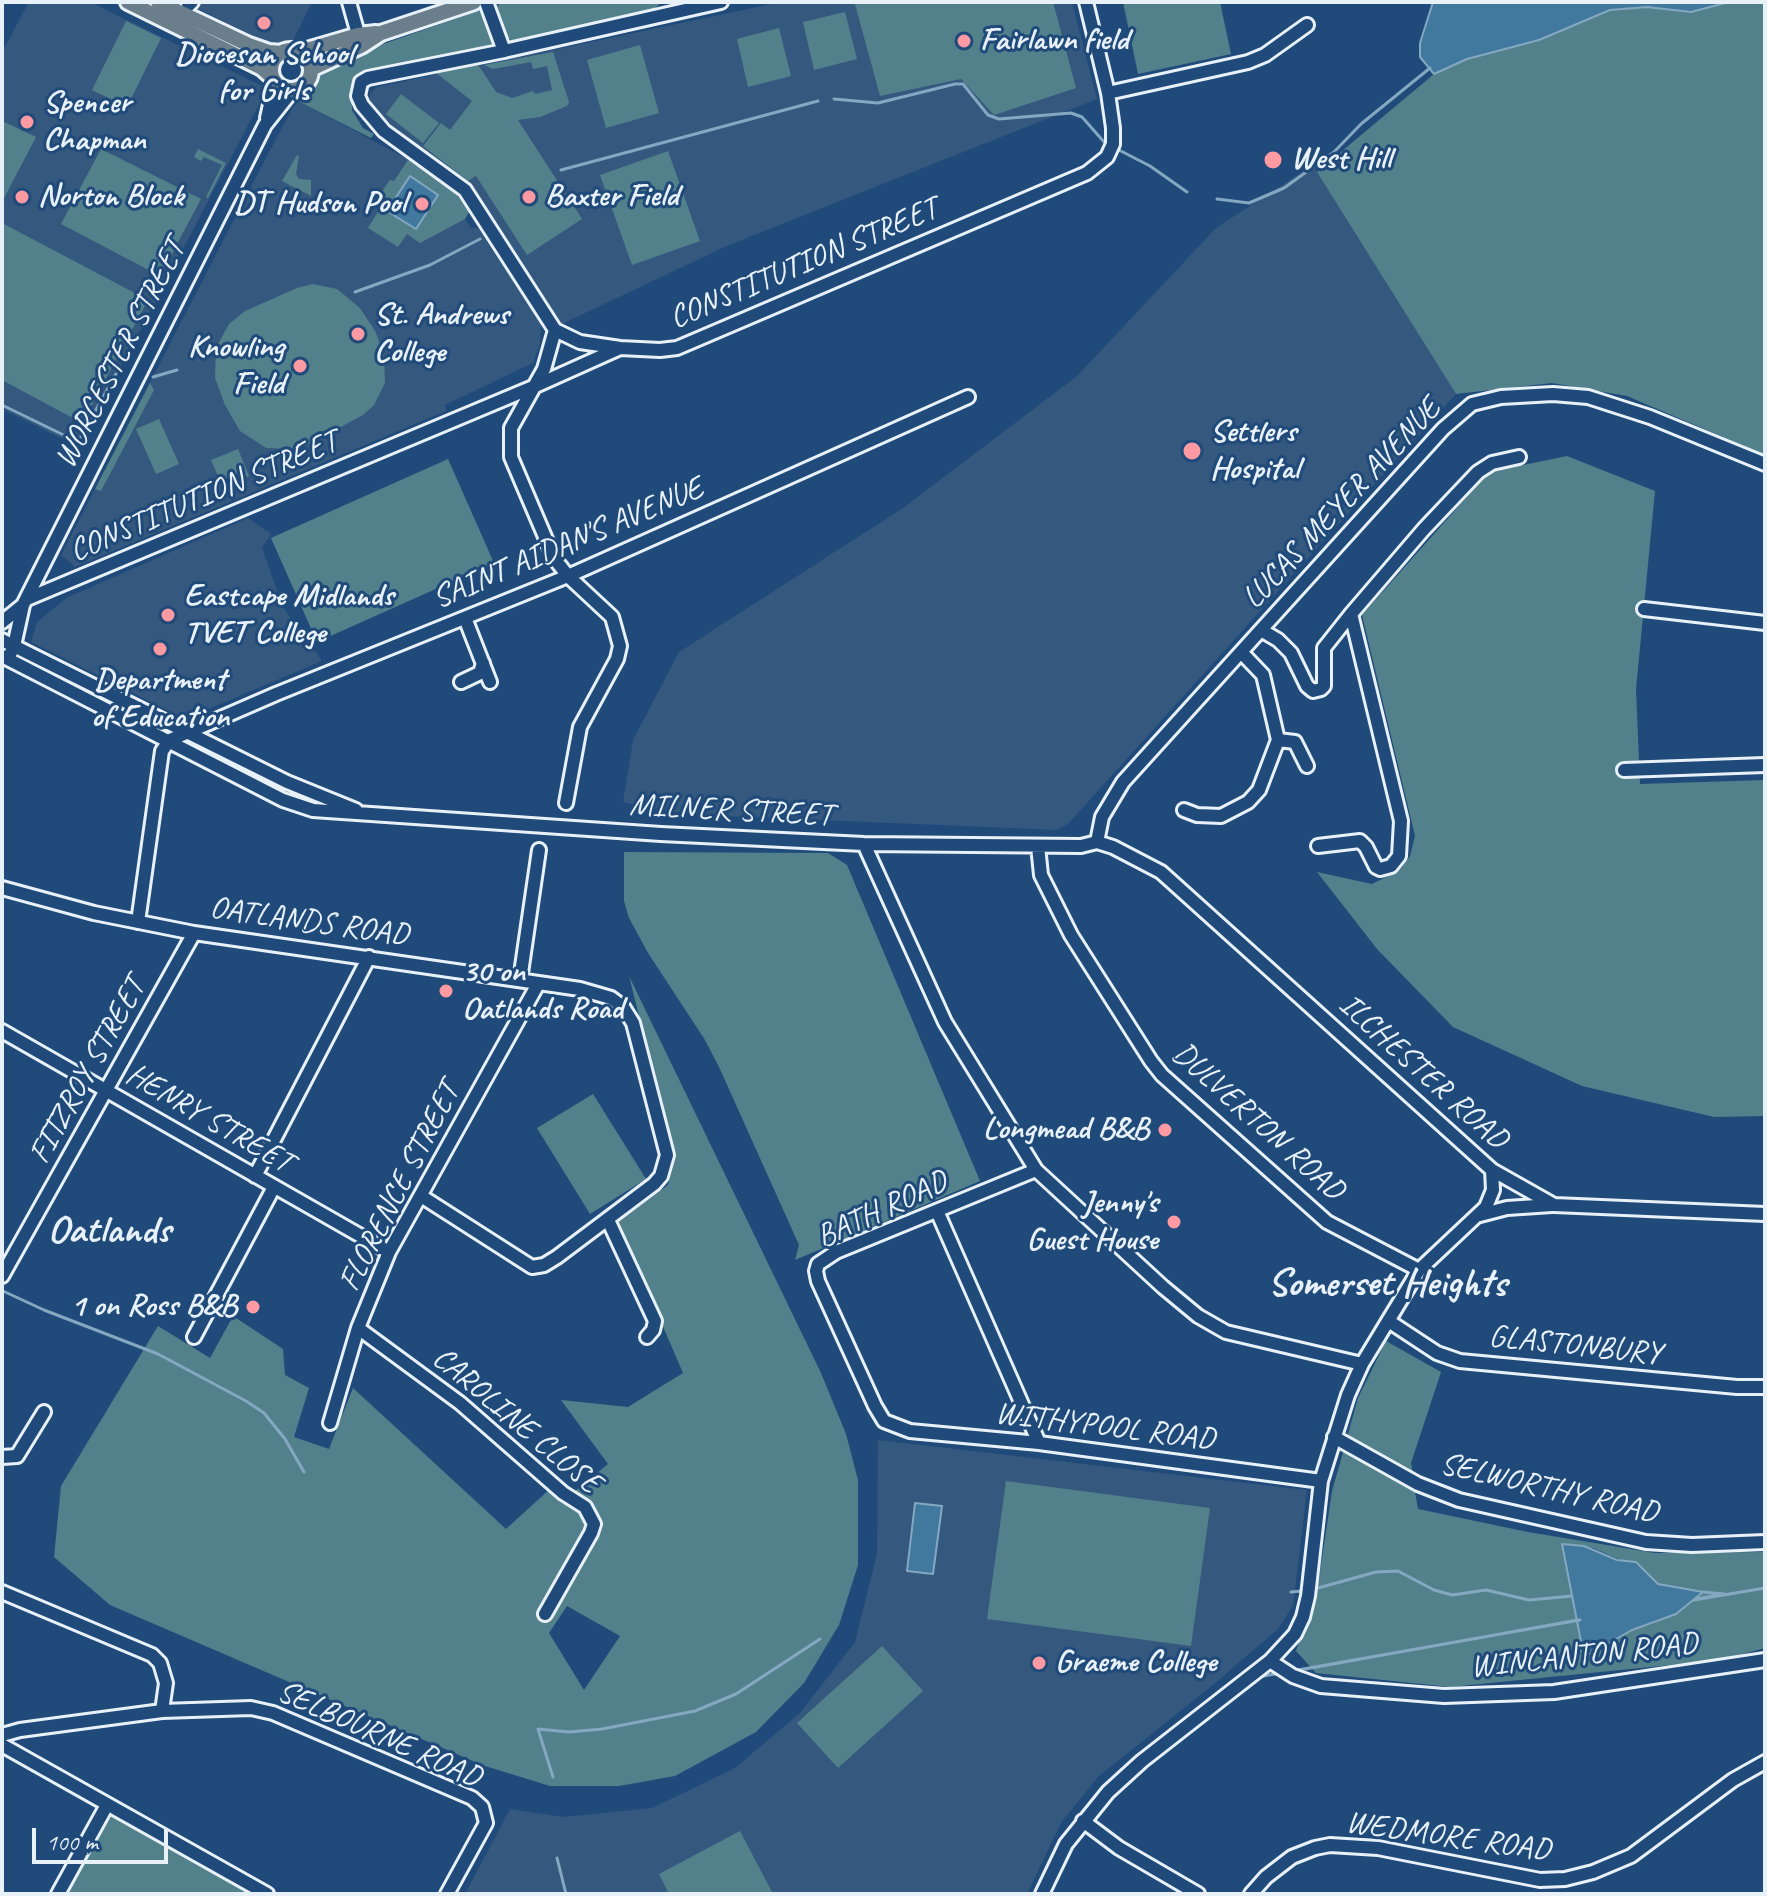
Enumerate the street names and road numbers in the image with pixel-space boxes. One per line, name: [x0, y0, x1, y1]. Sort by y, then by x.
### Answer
street label: CONSTITUTION STREET: [664, 190, 944, 338]
street label: WORCESTER STREET: [47, 233, 195, 475]
street label: LUCAS MEYER AVENUE: [1235, 391, 1449, 617]
street label: CONSTITUTION STREET: [64, 423, 344, 571]
street label: SAINT AIDAN'S AVENUE: [427, 470, 709, 618]
street label: MILNER STREET: [628, 787, 834, 835]
street label: OATLANDS ROAD: [207, 889, 411, 955]
street label: FITZROY STREET: [21, 971, 155, 1171]
street label: ILCHESTER ROAD: [1330, 986, 1516, 1158]
street label: DULVERTON ROAD: [1164, 1035, 1352, 1209]
street label: HENRY STREET: [119, 1056, 299, 1182]
street label: FLORENCE STREET: [331, 1076, 469, 1298]
street label: BATH ROAD: [811, 1163, 953, 1257]
street label: GLASTONBURY: [1487, 1318, 1663, 1374]
street label: CAROLINE CLOSE: [424, 1339, 608, 1503]
street label: WITHYPOOL ROAD: [993, 1395, 1217, 1459]
street label: SELWORTHY ROAD: [1436, 1445, 1662, 1533]
street label: WINCANTON ROAD: [1469, 1625, 1699, 1687]
street label: SELBOURNE ROAD: [271, 1673, 487, 1797]
street label: WEDMORE ROAD: [1343, 1804, 1553, 1870]

